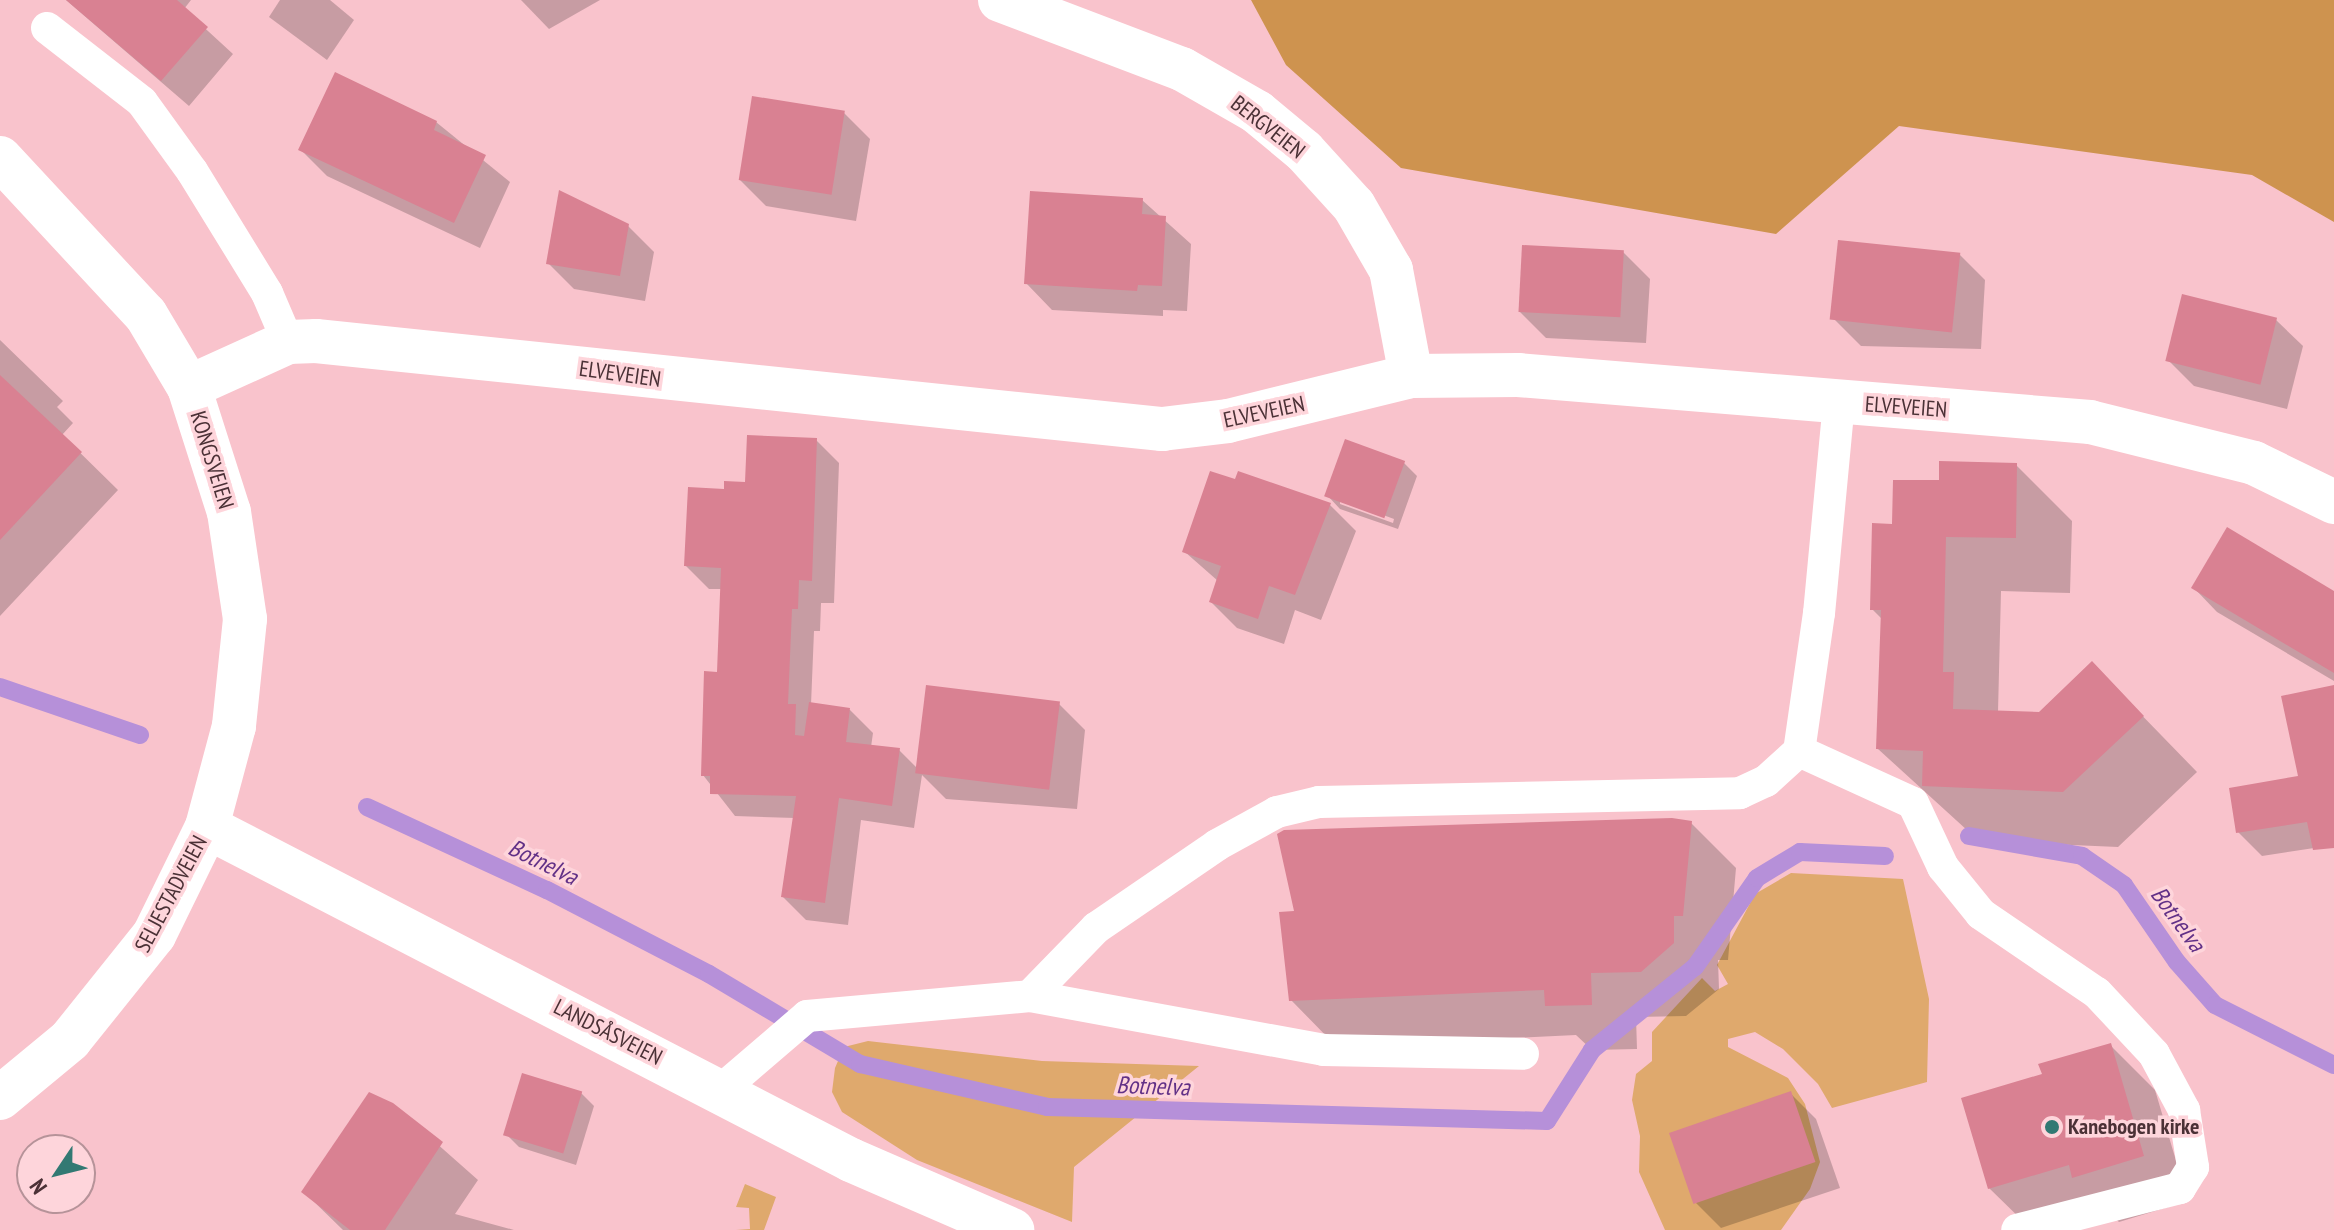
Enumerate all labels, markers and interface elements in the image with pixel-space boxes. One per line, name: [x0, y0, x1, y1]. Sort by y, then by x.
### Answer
street label: BERGVEIEN: [1226, 90, 1310, 164]
street label: ELVEVEIEN: [577, 355, 663, 393]
street label: ELVEVEIEN: [1221, 391, 1307, 433]
street label: ELVEVEIEN: [1864, 391, 1948, 423]
street label: KONGSVEIEN: [185, 408, 239, 512]
street label: SELJESTADVEIEN: [129, 831, 213, 957]
water label: Botnelva: [504, 833, 582, 891]
water label: Botnelva: [2145, 881, 2211, 957]
street label: LANDSÅSVEIEN: [549, 993, 667, 1071]
water label: Botnelva: [1116, 1070, 1190, 1102]
place label: Kanebogen kirke: [2068, 1114, 2199, 1140]
marker: Kanebogen kirke: [2043, 1118, 2061, 1136]
north arrow: [16, 1134, 96, 1214]
text: N: [23, 1174, 53, 1200]

